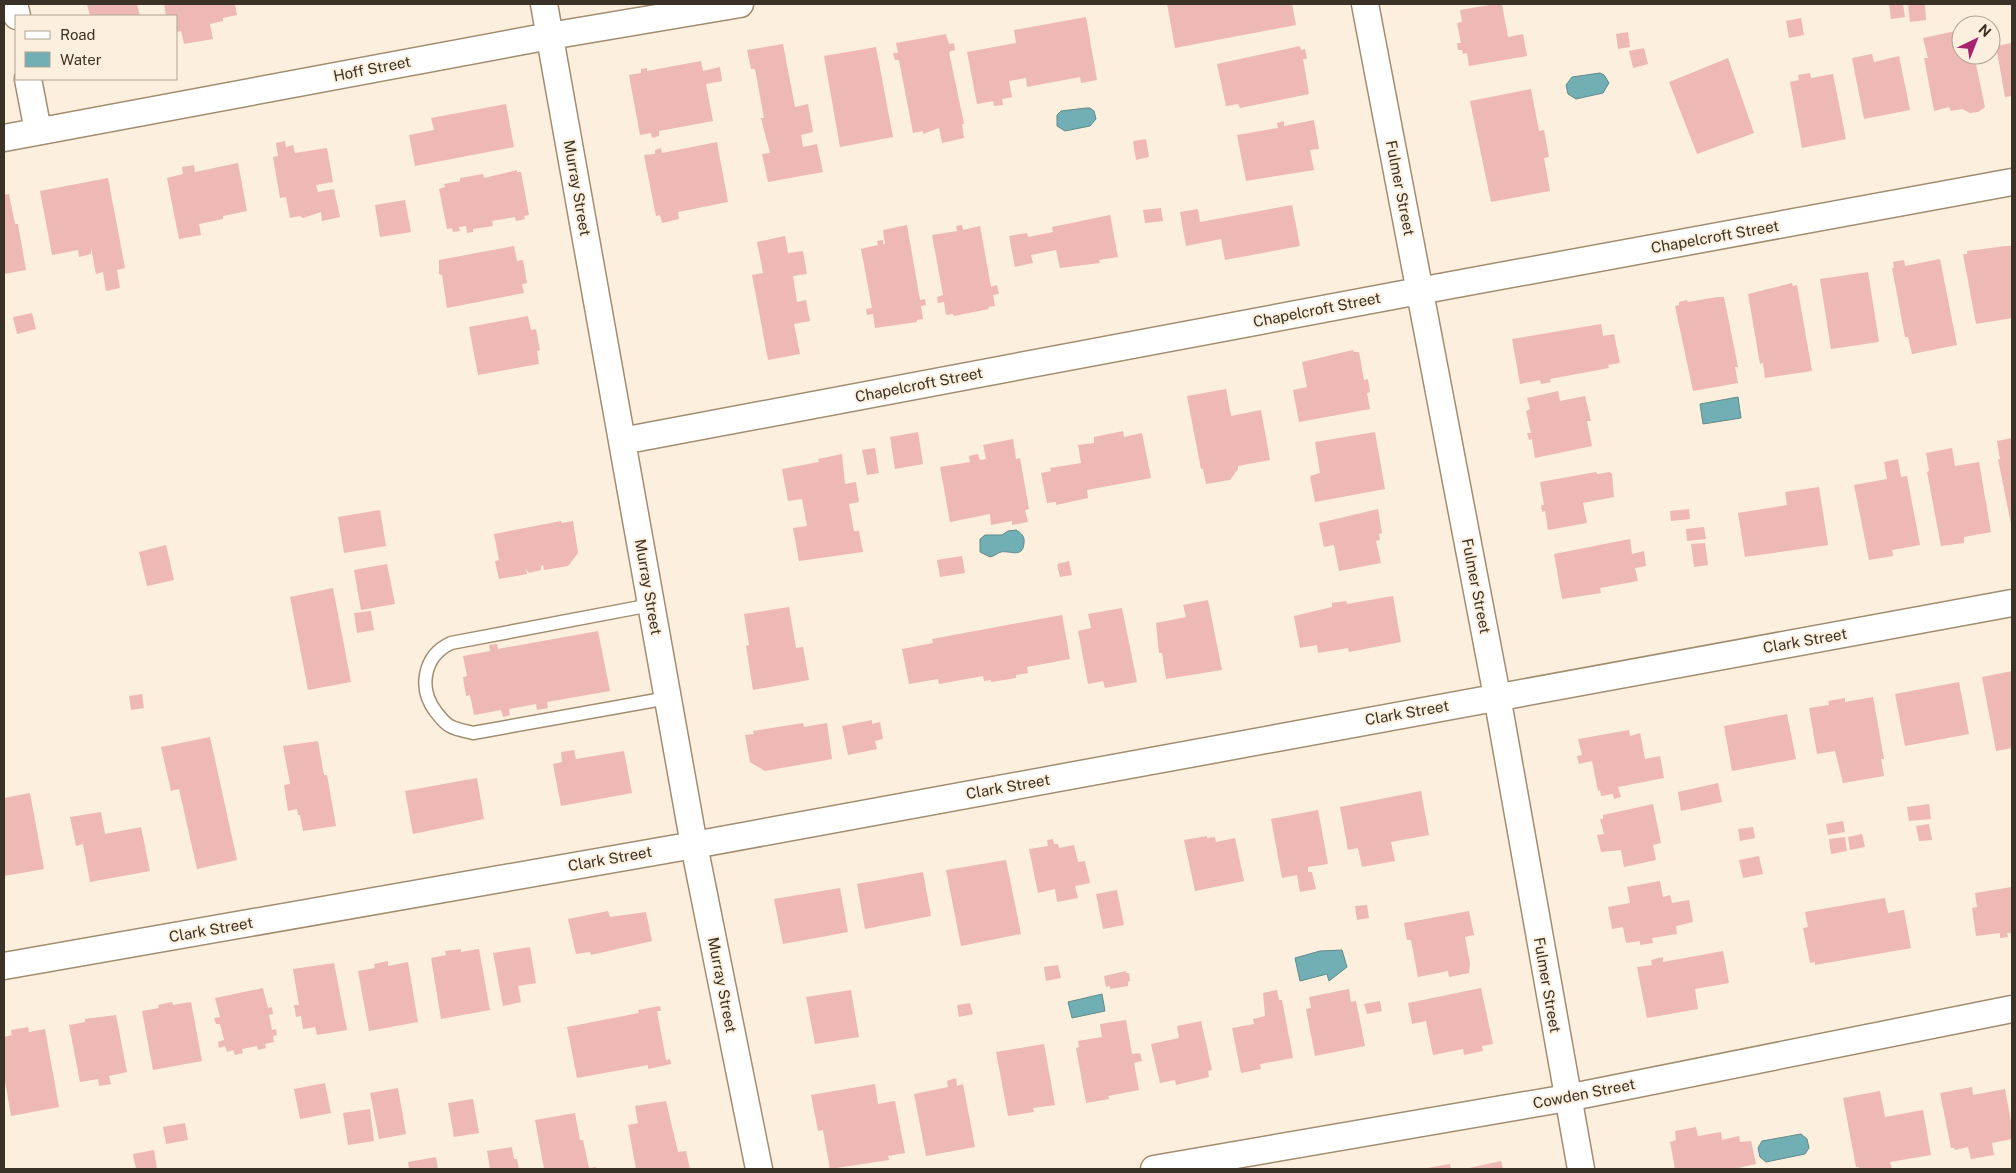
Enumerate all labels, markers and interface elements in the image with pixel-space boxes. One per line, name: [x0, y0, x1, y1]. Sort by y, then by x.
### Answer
legend: [15, 15, 178, 80]
north arrow: [1951, 15, 2001, 65]
text: N: [1975, 21, 1994, 40]
text: Road: [60, 26, 96, 43]
text: Water: [60, 51, 102, 68]
street label: Hoff Street: [332, 53, 412, 84]
street label: Murray Street: [561, 139, 594, 237]
street label: Fulmer Street: [1383, 139, 1418, 237]
street label: Chapelcroft Street: [1650, 217, 1780, 256]
street label: Chapelcroft Street: [1252, 289, 1382, 330]
street label: Chapelcroft Street: [854, 364, 984, 405]
street label: Fulmer Street: [1459, 537, 1494, 635]
street label: Murray Street: [632, 538, 665, 636]
street label: Clark Street: [1762, 625, 1848, 656]
street label: Clark Street: [1364, 697, 1450, 728]
street label: Clark Street: [965, 771, 1051, 802]
street label: Clark Street: [567, 843, 653, 874]
street label: Clark Street: [168, 914, 254, 945]
street label: Murray Street: [705, 936, 740, 1034]
street label: Fulmer Street: [1531, 936, 1564, 1034]
street label: Cowden Street: [1531, 1075, 1637, 1112]

